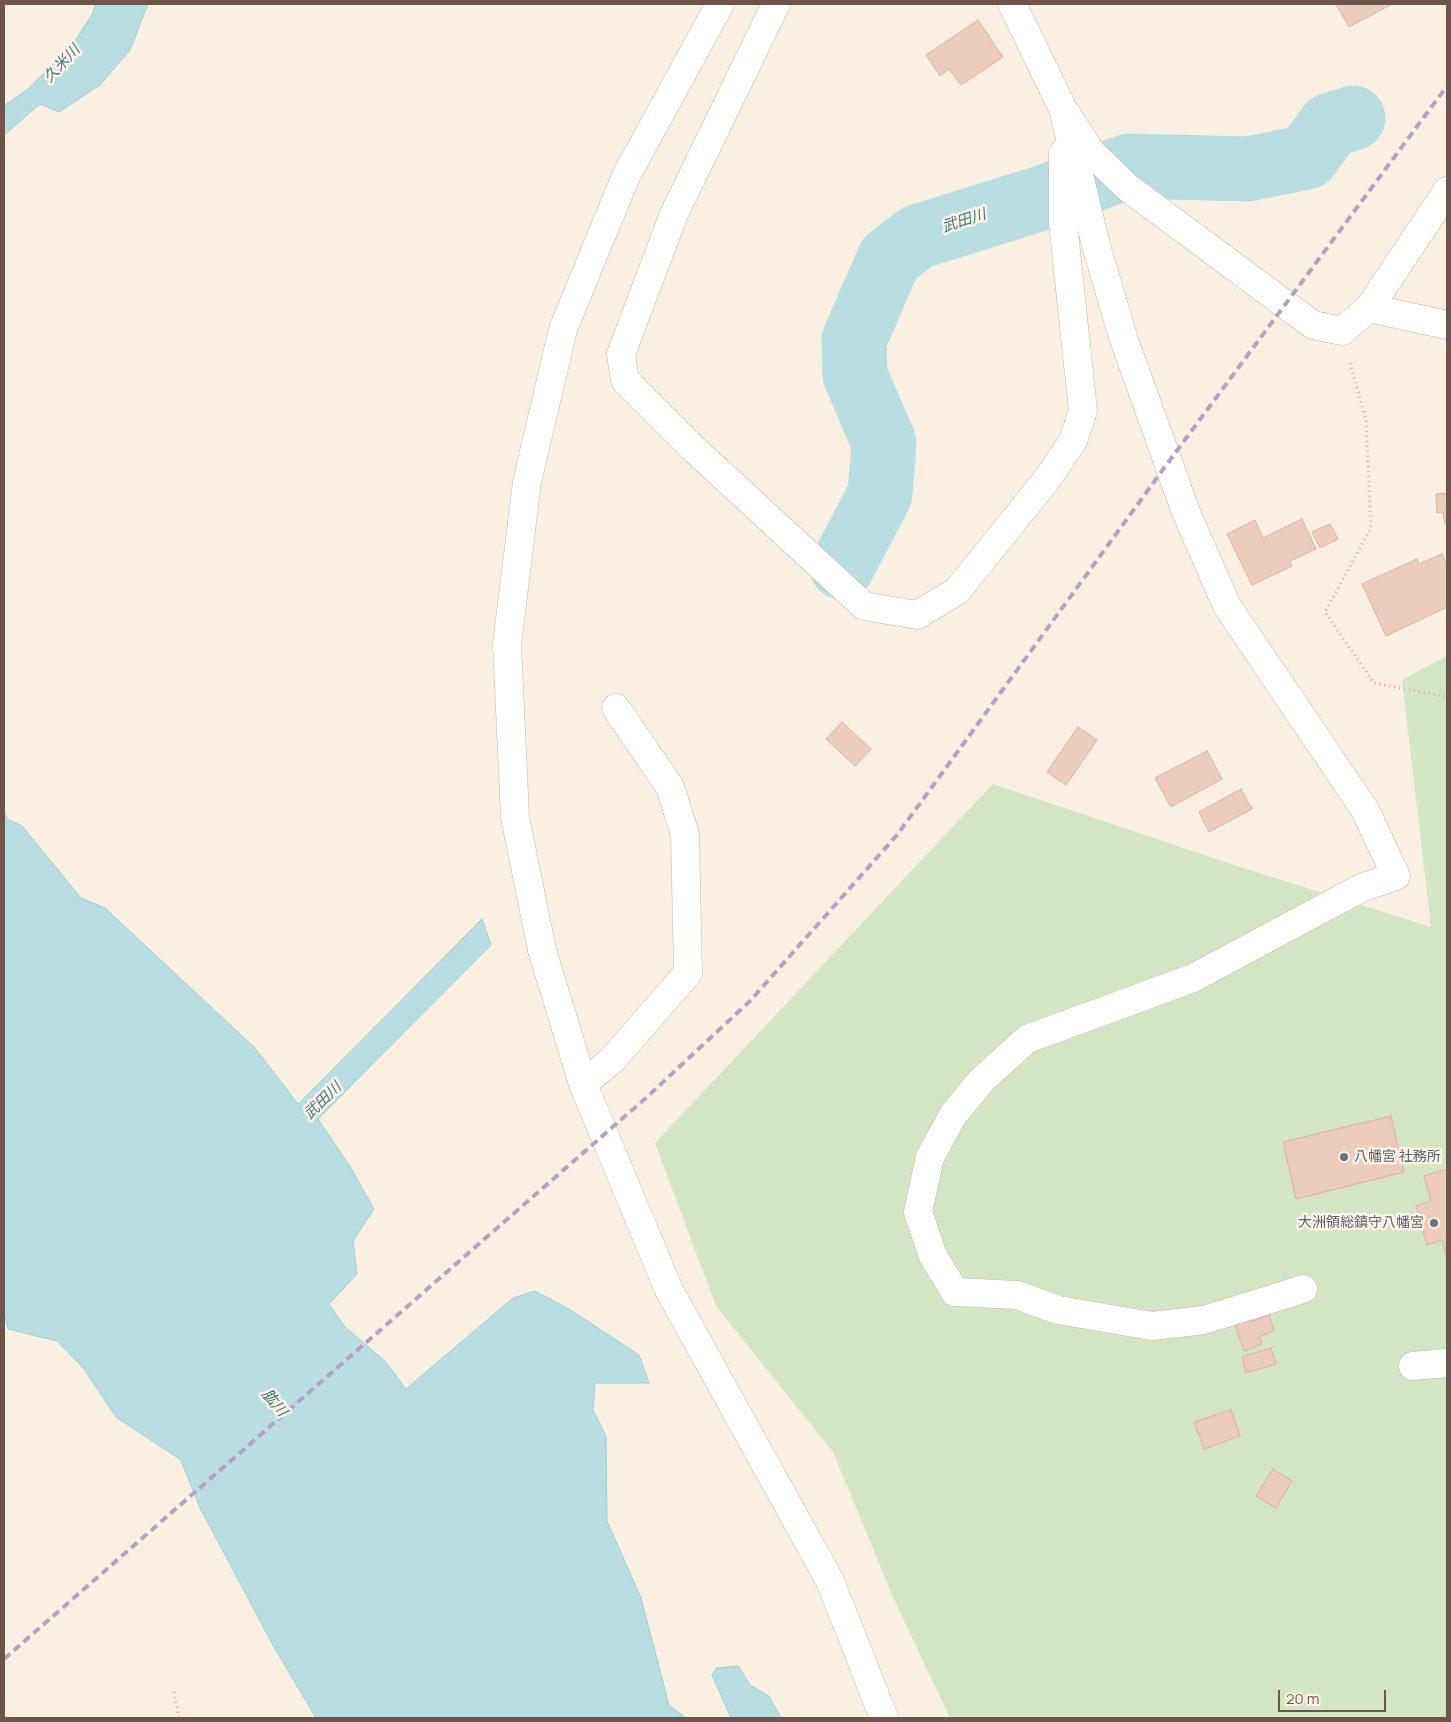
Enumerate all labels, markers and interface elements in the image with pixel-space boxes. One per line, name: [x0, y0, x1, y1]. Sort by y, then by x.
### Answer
water label: 久米川: [40, 41, 84, 87]
water label: 武田川: [940, 205, 988, 237]
water label: 武田川: [301, 1079, 345, 1123]
place label: 八幡宮 社務所: [1354, 1149, 1441, 1165]
marker: 八幡宮 社務所: [1338, 1151, 1350, 1163]
place label: 大洲領総鎮守八幡宮: [1298, 1215, 1424, 1231]
marker: 大洲領総鎮守八幡宮: [1428, 1217, 1440, 1229]
water label: 肱川: [257, 1386, 291, 1420]
scale bar: [1281, 1680, 1388, 1712]
text: 20 m: [1286, 1688, 1319, 1709]

